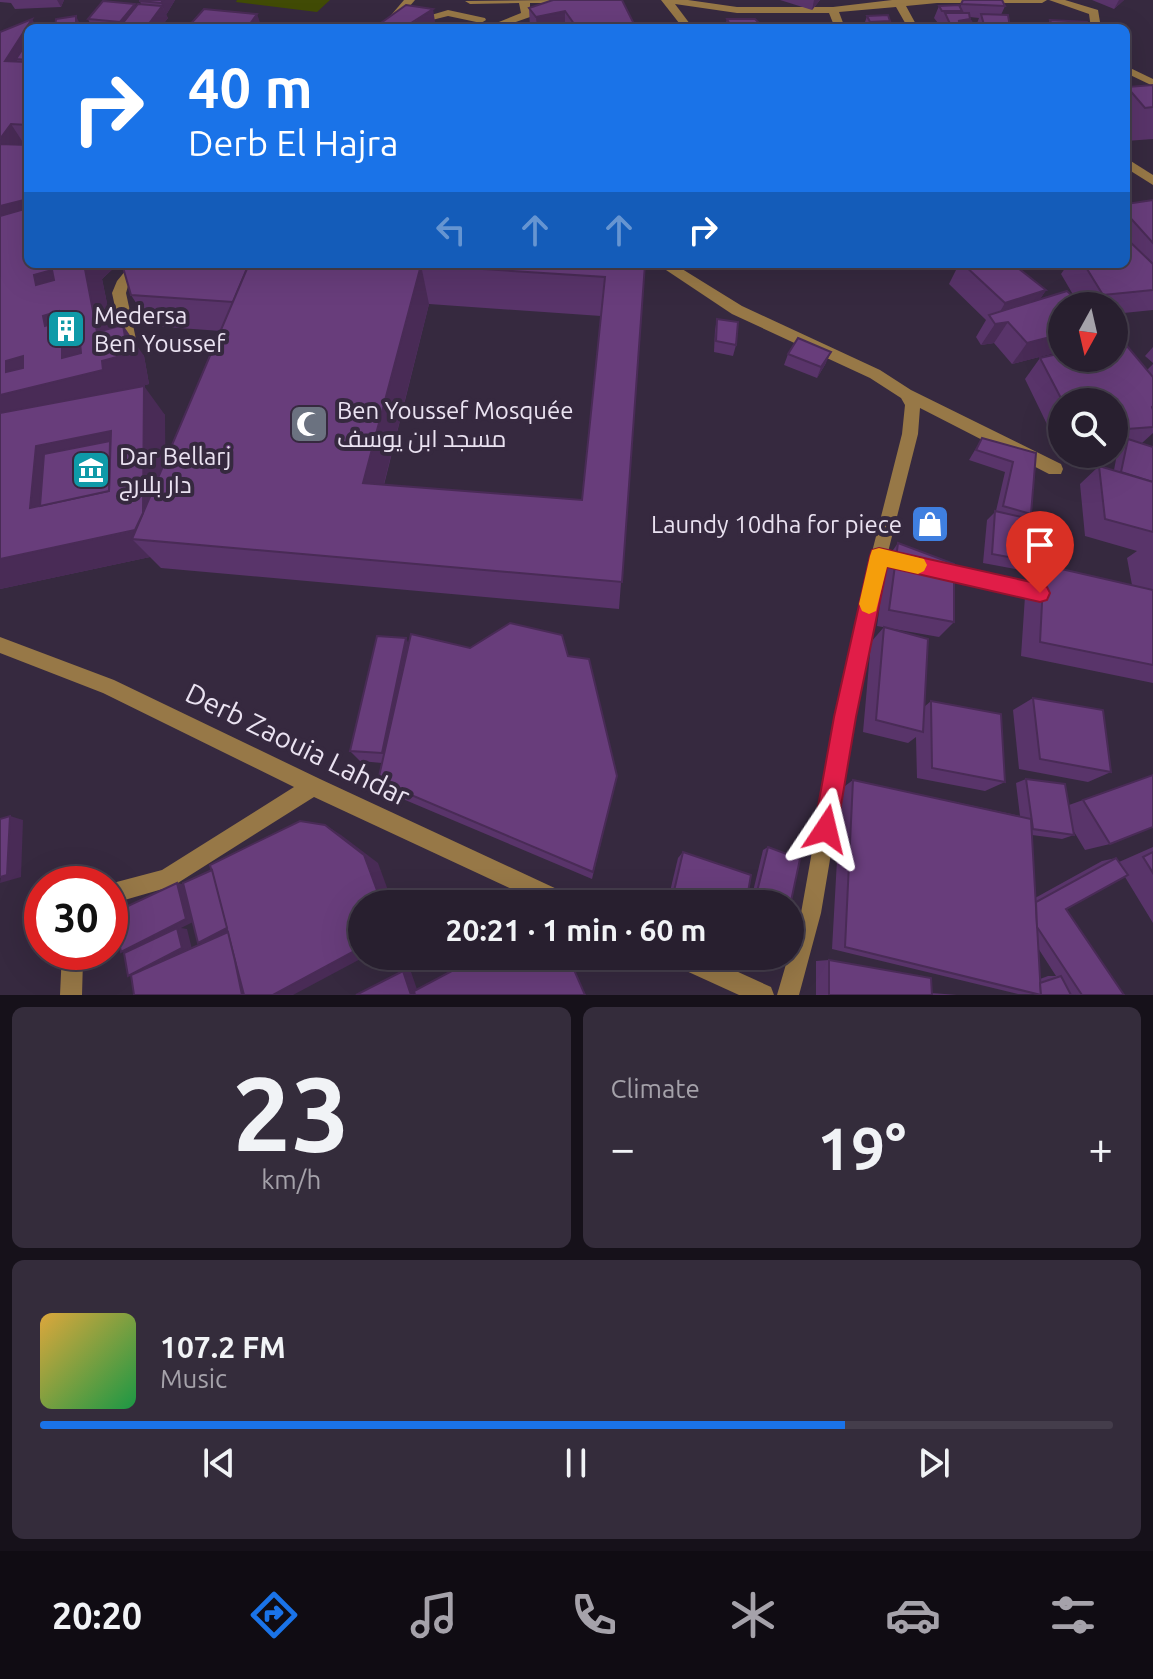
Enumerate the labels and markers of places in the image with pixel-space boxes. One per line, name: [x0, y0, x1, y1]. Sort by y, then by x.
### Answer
place label: Medersa Ben Youssef: [94, 302, 226, 357]
building icon: Medersa Ben Youssef: [45, 308, 87, 350]
place label: Ben Youssef Mosquée مسجد ابن يوسف: [337, 397, 574, 453]
mosque icon: Ben Youssef Mosquée مسجد ابن يوسف: [288, 403, 330, 445]
place label: Dar Bellarj دار بلارج: [119, 443, 231, 501]
museum icon: Dar Bellarj دار بلارج: [70, 449, 112, 491]
shop icon: Laundy 10dha for piece: [909, 503, 951, 545]
place label: Laundy 10dha for piece: [651, 511, 902, 538]
pin: [1006, 511, 1074, 593]

